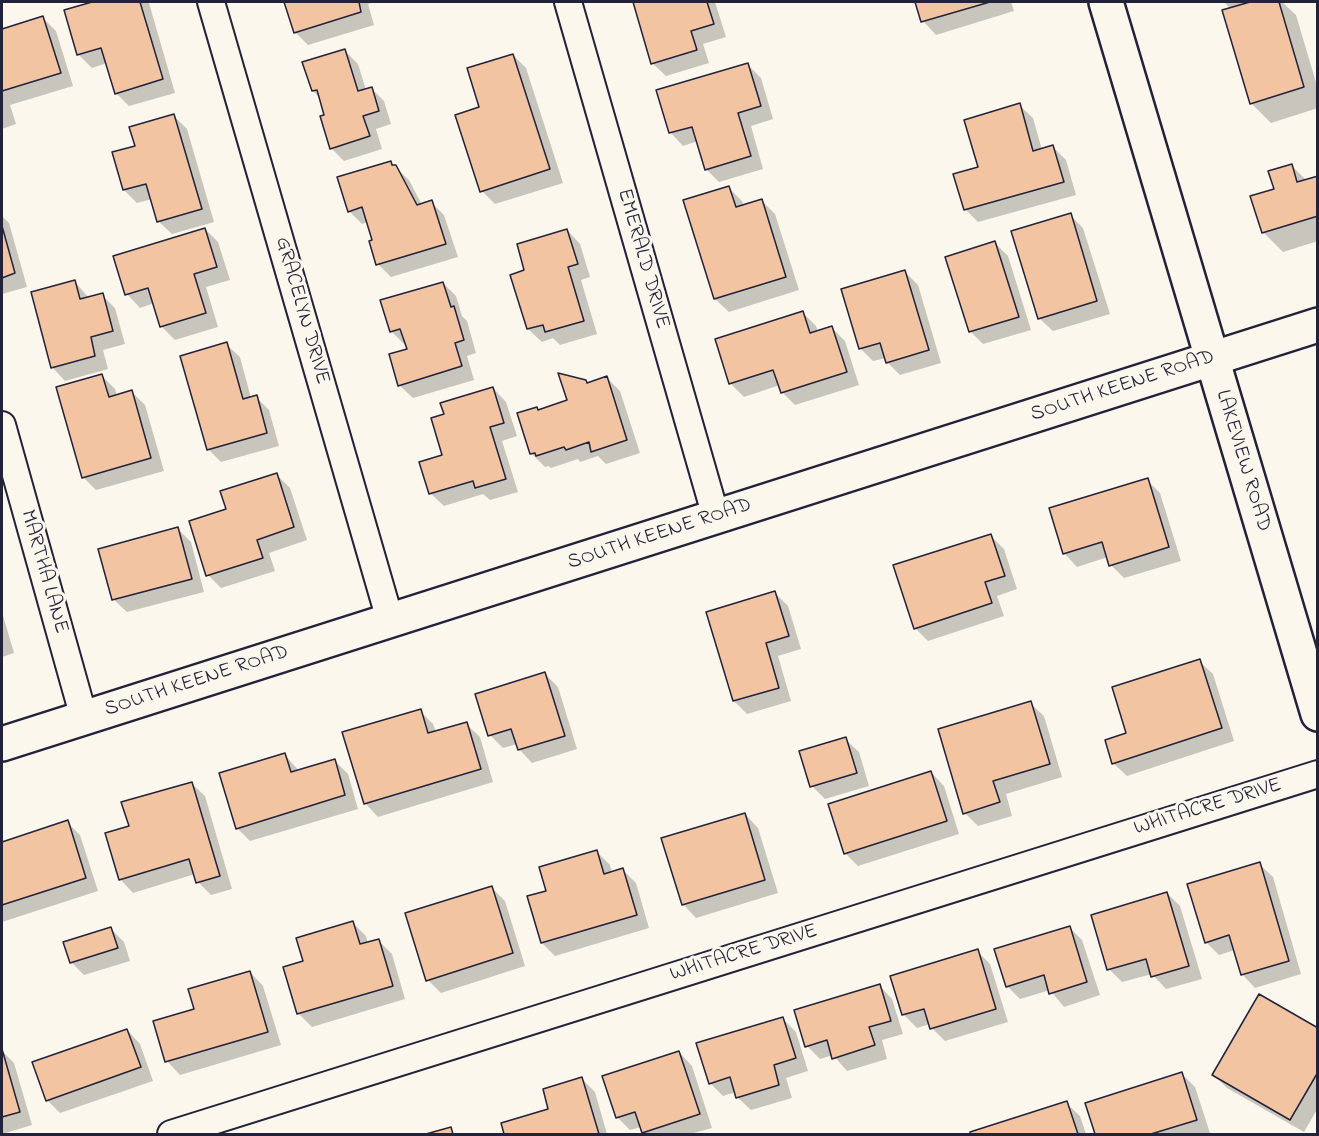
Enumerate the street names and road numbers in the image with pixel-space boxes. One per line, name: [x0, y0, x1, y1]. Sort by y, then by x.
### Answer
street label: EMERALD DRIVE: [610, 186, 674, 332]
street label: GRACELYN DRIVE: [268, 234, 334, 388]
street label: SOUTH KEENE ROAD: [1028, 345, 1218, 429]
street label: LAKEVIEW ROAD: [1209, 387, 1275, 535]
street label: SOUTH KEENE ROAD: [565, 493, 755, 577]
street label: MARTHA LANE: [13, 507, 73, 637]
street label: SOUTH KEENE ROAD: [102, 640, 292, 724]
street label: WHITACRE DRIVE: [1131, 774, 1285, 842]
street label: WHITACRE DRIVE: [667, 920, 821, 988]

